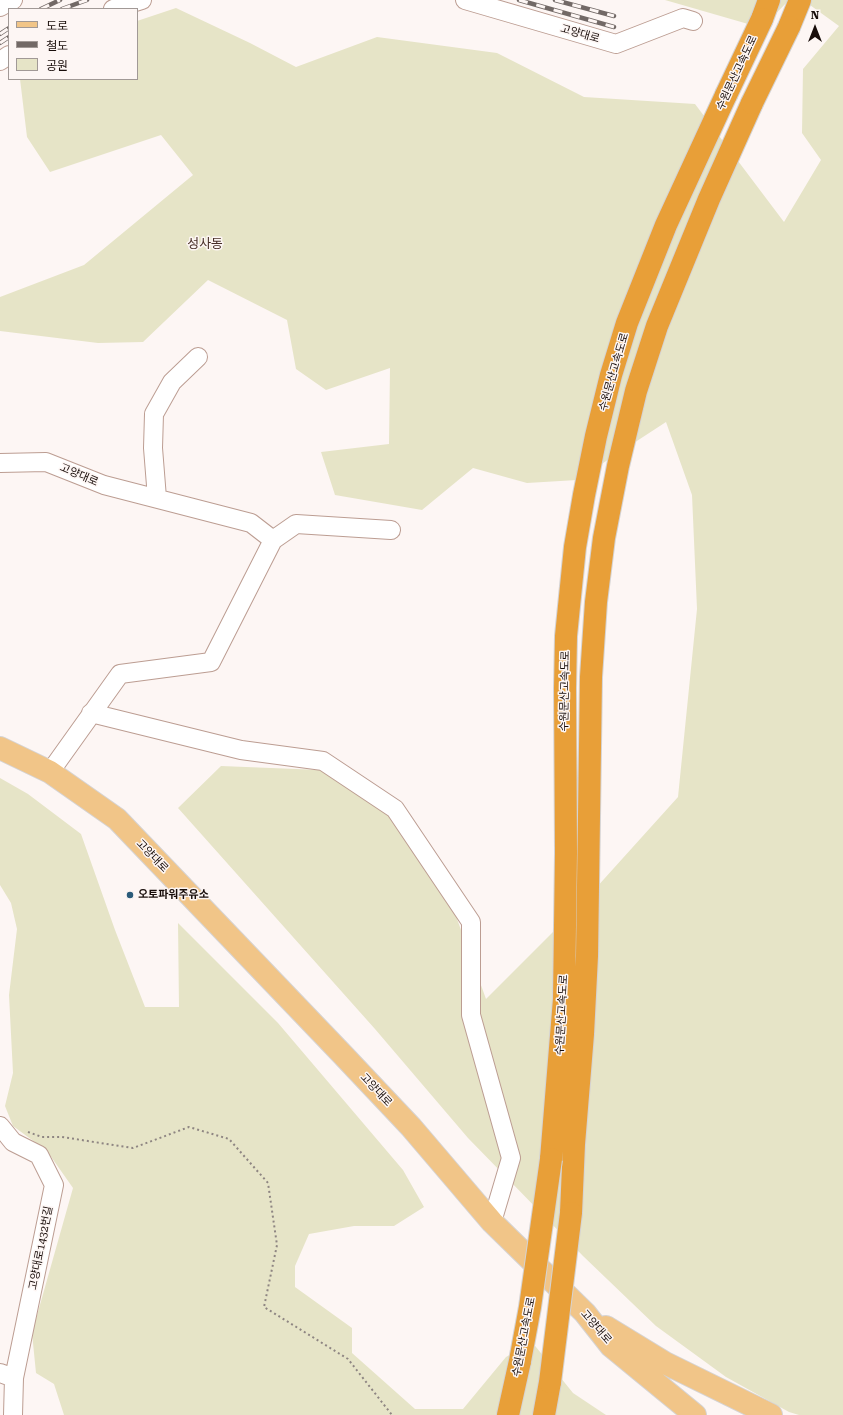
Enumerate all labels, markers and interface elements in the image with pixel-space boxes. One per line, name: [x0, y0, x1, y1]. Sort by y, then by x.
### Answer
legend: [8, 8, 138, 80]
north arrow: [795, 8, 835, 48]
text: N: [811, 9, 819, 22]
text: 도로: [46, 19, 68, 33]
street label: 고양대로: [559, 22, 601, 46]
street label: 수원문산고속도로: [714, 34, 760, 112]
text: 철도: [46, 39, 68, 53]
text: 공원: [46, 59, 68, 73]
district label: 성사동: [187, 236, 223, 252]
street label: 수원문산고속도로: [596, 331, 632, 413]
street label: 고양대로: [58, 461, 100, 489]
street label: 수원문산고속도로: [558, 650, 572, 732]
street label: 고양대로: [133, 837, 171, 875]
place label: 오토파워주유소: [138, 888, 209, 902]
marker: 오토파워주유소: [125, 890, 135, 900]
street label: 수원문산고속도로: [553, 974, 571, 1056]
street label: 고양대로: [357, 1071, 395, 1109]
street label: 고양대로1432번길: [26, 1205, 56, 1291]
street label: 수원문산고속도로: [510, 1296, 538, 1378]
street label: 고양대로: [578, 1307, 614, 1347]

